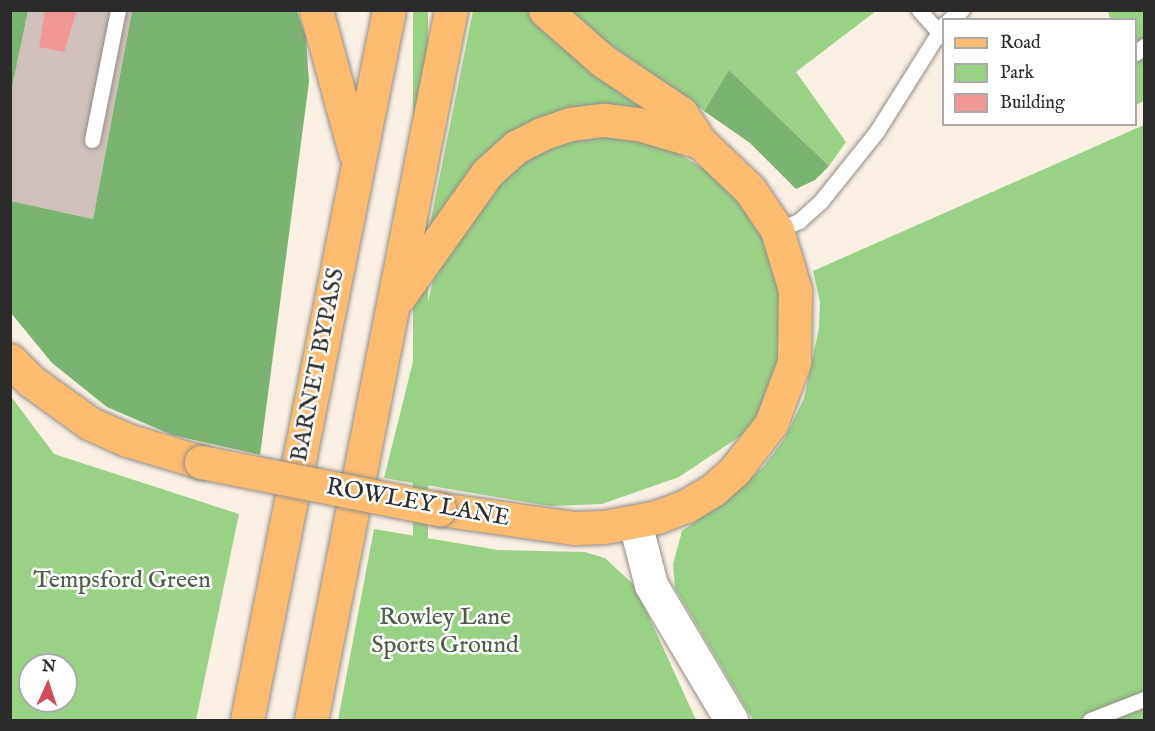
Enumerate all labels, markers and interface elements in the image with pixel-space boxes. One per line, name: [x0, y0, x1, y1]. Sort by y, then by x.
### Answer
legend: [942, 18, 1137, 126]
text: Road: [1000, 32, 1041, 55]
text: Park: [1000, 62, 1034, 85]
text: Building: [1000, 92, 1065, 115]
street label: BARNET BYPASS: [285, 266, 351, 464]
street label: ROWLEY LANE: [324, 473, 512, 533]
park label: Tempsford Green: [33, 567, 211, 595]
park label: Rowley Lane Sports Ground: [371, 604, 519, 660]
north arrow: [18, 653, 78, 713]
text: N: [41, 657, 56, 677]

